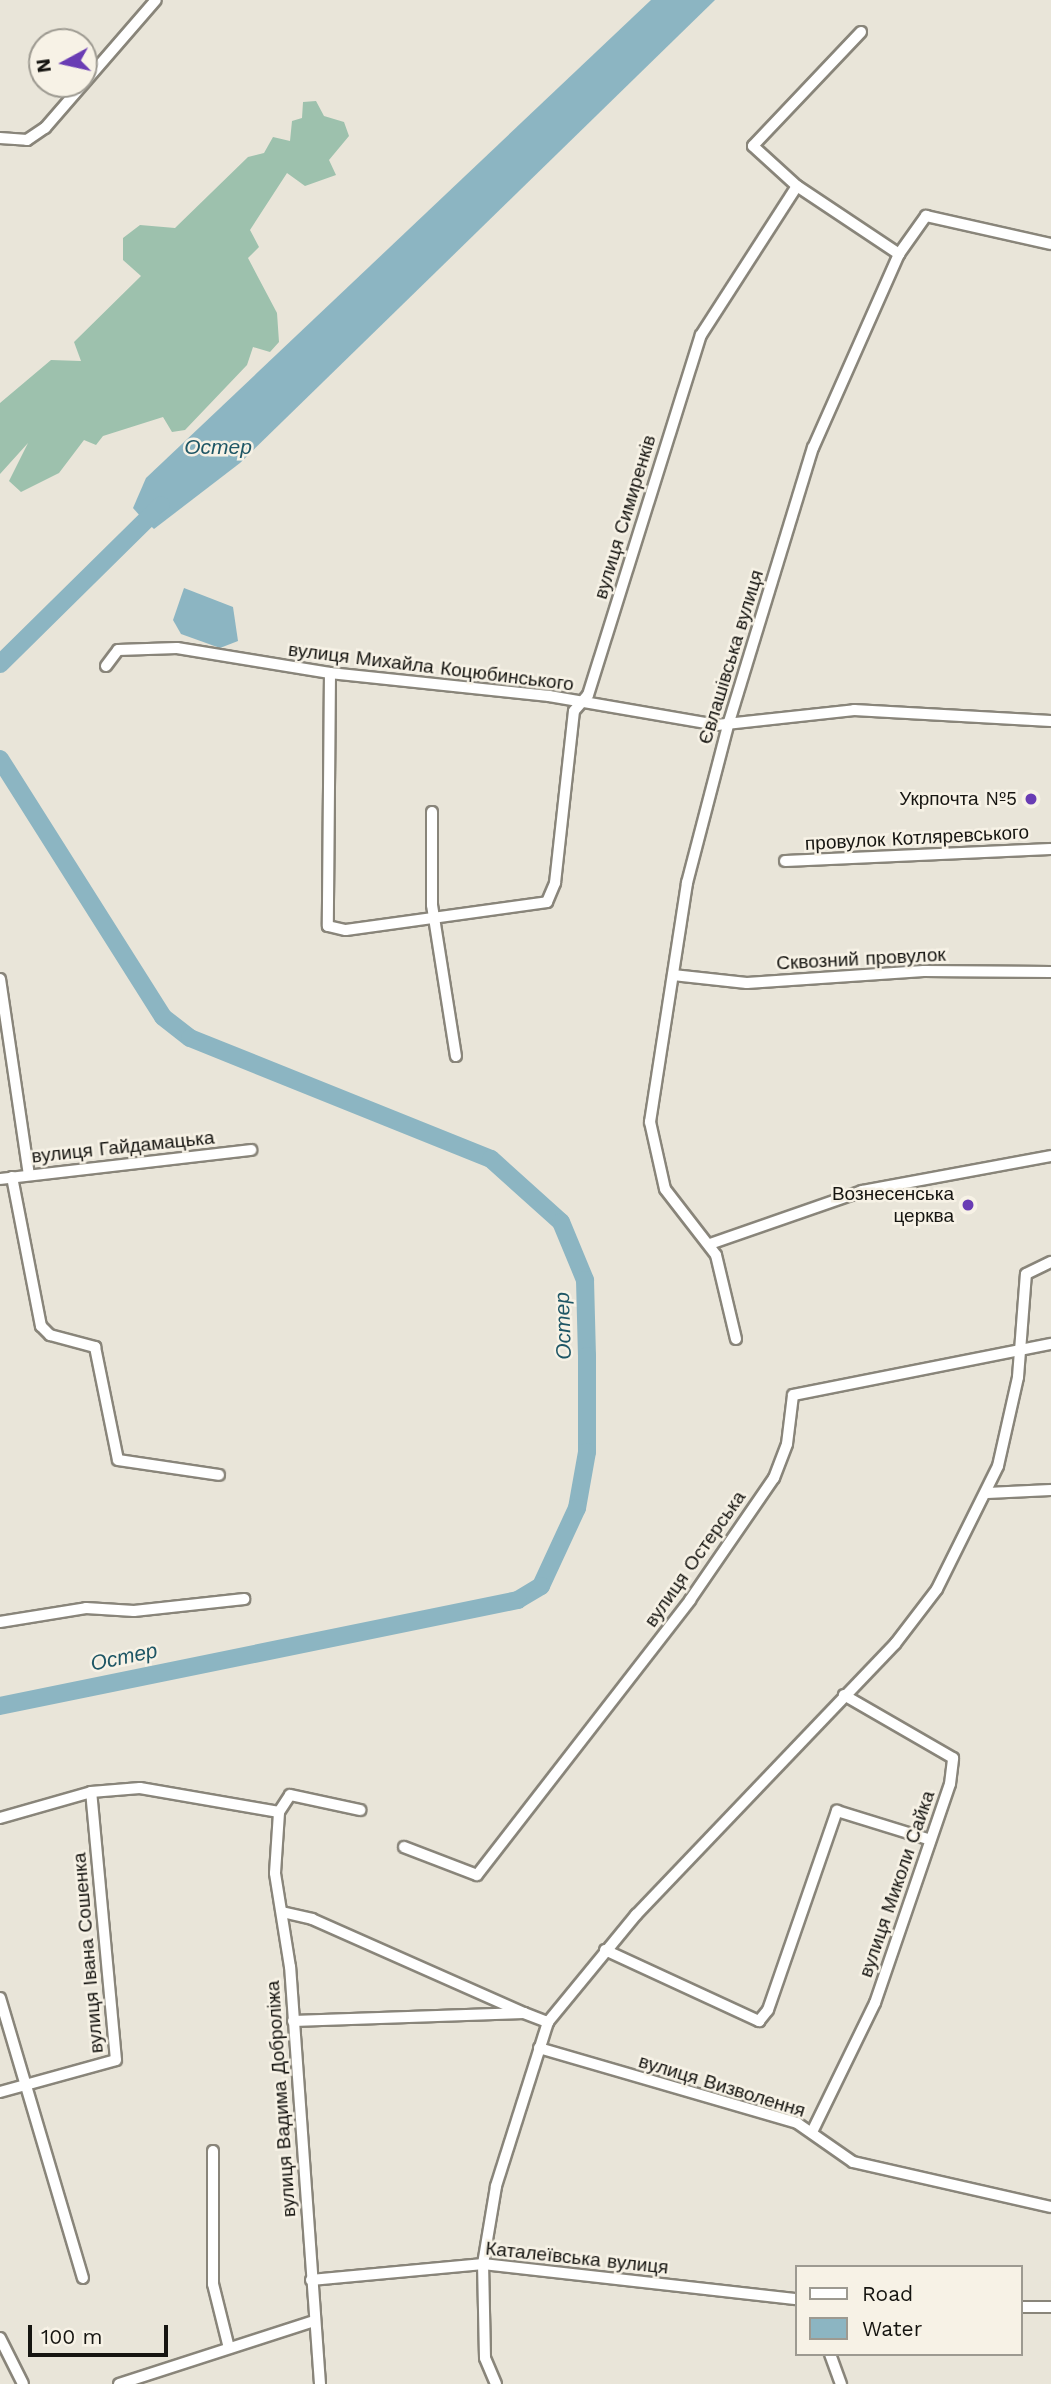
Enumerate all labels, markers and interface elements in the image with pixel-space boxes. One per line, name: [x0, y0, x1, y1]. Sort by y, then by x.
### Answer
north arrow: [28, 28, 98, 98]
text: N: [31, 57, 56, 74]
street label: вулиця Симиренків: [589, 432, 661, 602]
water label: Остер: [184, 434, 252, 460]
street label: Євлашівська вулиця: [694, 567, 768, 747]
street label: вулиця Михайла Коцюбинського: [287, 638, 575, 696]
place label: Укрпочта №5: [899, 788, 1017, 810]
marker: Укрпочта №5: [1023, 791, 1039, 807]
street label: провулок Котляревського: [804, 821, 1030, 855]
street label: Сквозний провулок: [776, 943, 946, 975]
street label: вулиця Гайдамацька: [30, 1126, 216, 1168]
place label: Вознесенська церква: [832, 1183, 954, 1227]
marker: Вознесенська церква: [960, 1197, 976, 1213]
water label: Остер: [549, 1292, 577, 1360]
street label: вулиця Остерська: [640, 1487, 750, 1631]
water label: Остер: [88, 1638, 160, 1676]
street label: вулиця Миколи Сайка: [854, 1788, 940, 1980]
street label: вулиця Івана Сошенка: [68, 1852, 108, 2054]
street label: вулиця Вадима Доброліжа: [261, 1980, 301, 2218]
street label: вулиця Визволення: [636, 2050, 808, 2122]
street label: Каталеївська вулиця: [484, 2237, 670, 2279]
legend: [796, 2265, 1023, 2356]
text: Road: [862, 2281, 913, 2306]
scale bar: [32, 2310, 172, 2354]
text: Water: [862, 2316, 922, 2341]
text: 100 m: [41, 2324, 103, 2349]

